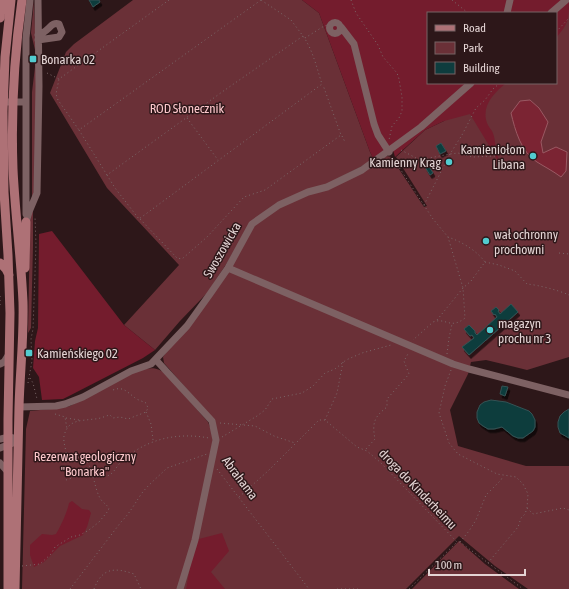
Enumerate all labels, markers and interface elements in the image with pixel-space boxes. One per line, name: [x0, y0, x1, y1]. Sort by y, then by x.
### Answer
legend: [427, 12, 557, 84]
text: Road: [463, 21, 486, 35]
text: Park: [463, 41, 484, 55]
place label: Bonarka 02: [41, 52, 95, 67]
marker: Bonarka 02: [28, 54, 38, 64]
text: Building: [463, 61, 501, 75]
park label: ROD Słonecznik: [150, 101, 225, 116]
place label: Kamieniołom Libana: [460, 142, 525, 172]
marker: Kamieniołom Libana: [528, 151, 538, 161]
place label: Kamienny Krąg: [369, 155, 441, 170]
marker: Kamienny Krąg: [444, 157, 454, 167]
street label: Swoszowicka: [200, 220, 244, 280]
place label: wał ochronny prochowni: [494, 227, 559, 257]
marker: wał ochronny prochowni: [481, 236, 491, 246]
place label: magazyn prochu nr 3: [498, 316, 551, 346]
marker: magazyn prochu nr 3: [485, 325, 495, 335]
place label: Kamieńskiego 02: [37, 346, 118, 361]
marker: Kamieńskiego 02: [24, 348, 34, 358]
street label: droga do Kinderheimu: [376, 446, 460, 532]
park label: Rezerwat geologiczny "Bonarka": [34, 449, 137, 479]
street label: Abrahama: [219, 454, 261, 502]
scale bar: [429, 551, 525, 577]
text: 100 m: [435, 558, 462, 572]

